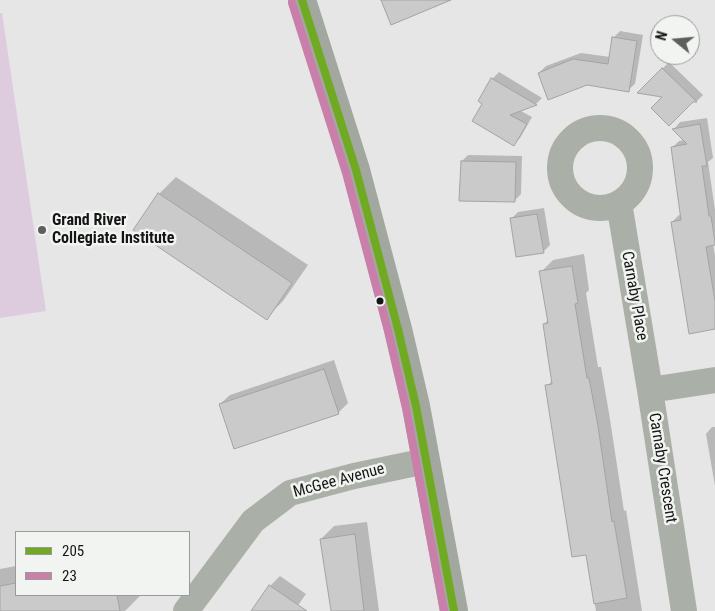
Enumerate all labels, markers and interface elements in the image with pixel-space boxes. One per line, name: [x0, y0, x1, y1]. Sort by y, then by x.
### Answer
north arrow: [650, 15, 700, 65]
text: N: [653, 29, 671, 42]
place label: Grand River Collegiate Institute: [52, 211, 174, 249]
marker: Grand River Collegiate Institute: [36, 224, 48, 236]
street label: Carnaby Place: [617, 250, 651, 342]
unlabelled marker: [375, 296, 385, 306]
street label: Carnaby Crescent: [644, 412, 680, 524]
street label: McGee Avenue: [291, 460, 387, 502]
legend: [15, 531, 190, 596]
text: 205: [62, 542, 84, 560]
text: 23: [62, 567, 77, 585]

